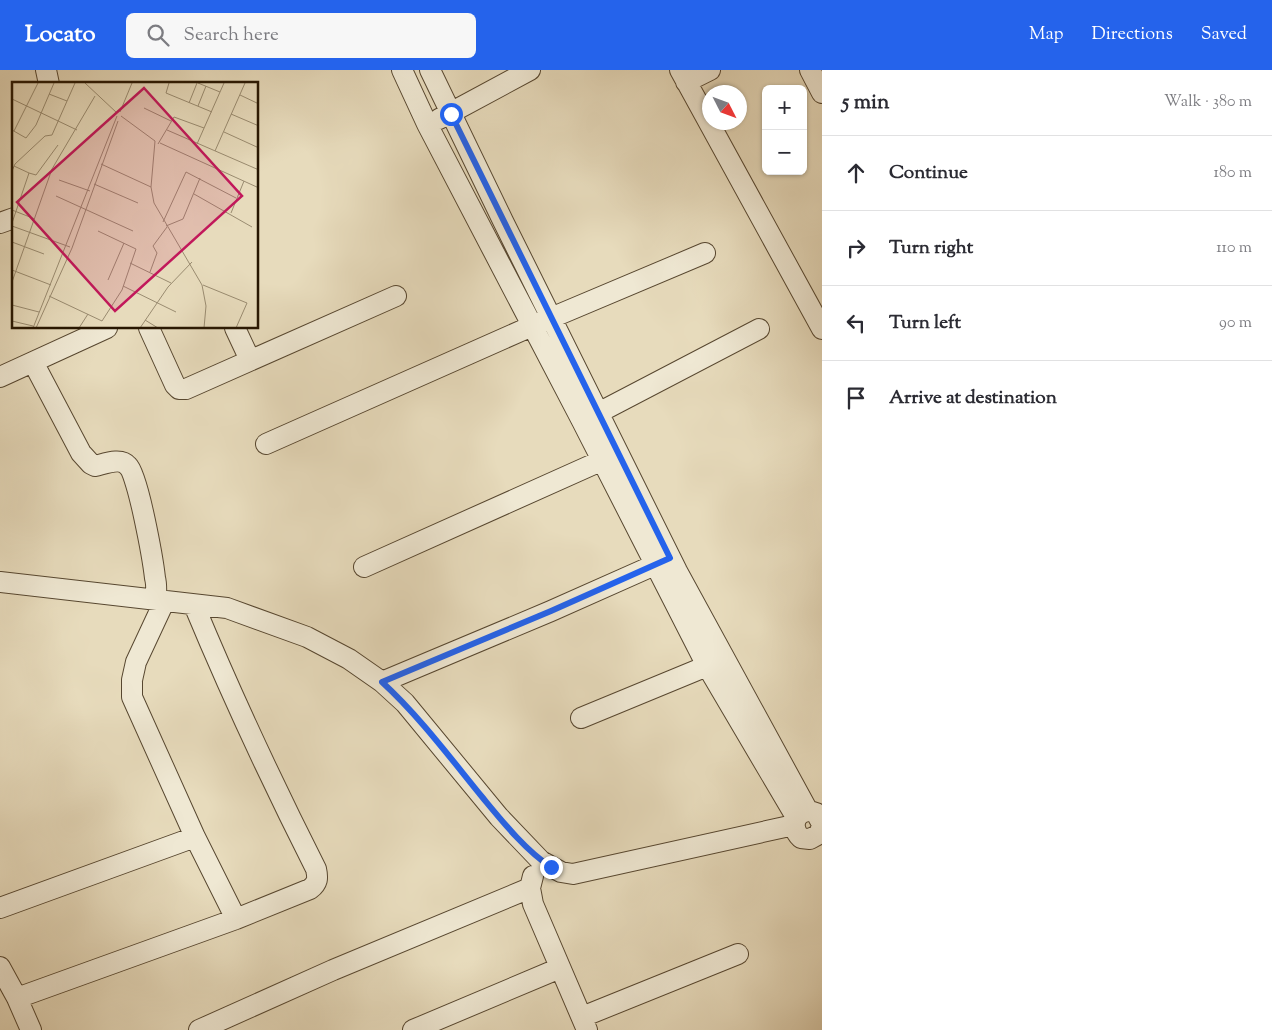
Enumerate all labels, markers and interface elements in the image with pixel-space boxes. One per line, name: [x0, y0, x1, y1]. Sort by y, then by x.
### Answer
search box: [126, 13, 476, 58]
text: Locato: [25, 18, 96, 52]
icon: search: [144, 21, 172, 49]
text: Search here: [184, 22, 279, 49]
text: Map: [1029, 22, 1064, 48]
text: Directions: [1092, 22, 1173, 48]
text: Saved: [1201, 22, 1247, 48]
inset map: [12, 82, 259, 329]
north arrow: [702, 85, 747, 130]
map controls: [762, 85, 807, 175]
button: +: [762, 85, 807, 130]
text: 5 min: [842, 88, 889, 118]
text: Walk · 380 m: [1164, 91, 1252, 114]
route start: [440, 103, 463, 126]
button: −: [762, 130, 807, 175]
icon: ahead: [842, 159, 870, 187]
text: Continue: [889, 160, 968, 187]
text: 180 m: [1213, 162, 1252, 185]
icon: right: [842, 234, 870, 262]
text: Turn right: [889, 235, 973, 262]
text: 110 m: [1216, 237, 1252, 260]
icon: left: [842, 309, 870, 337]
text: Turn left: [889, 310, 961, 337]
text: 90 m: [1219, 312, 1252, 335]
icon: arrive: [842, 384, 870, 412]
text: Arrive at destination: [889, 385, 1057, 412]
route end: [540, 856, 563, 879]

